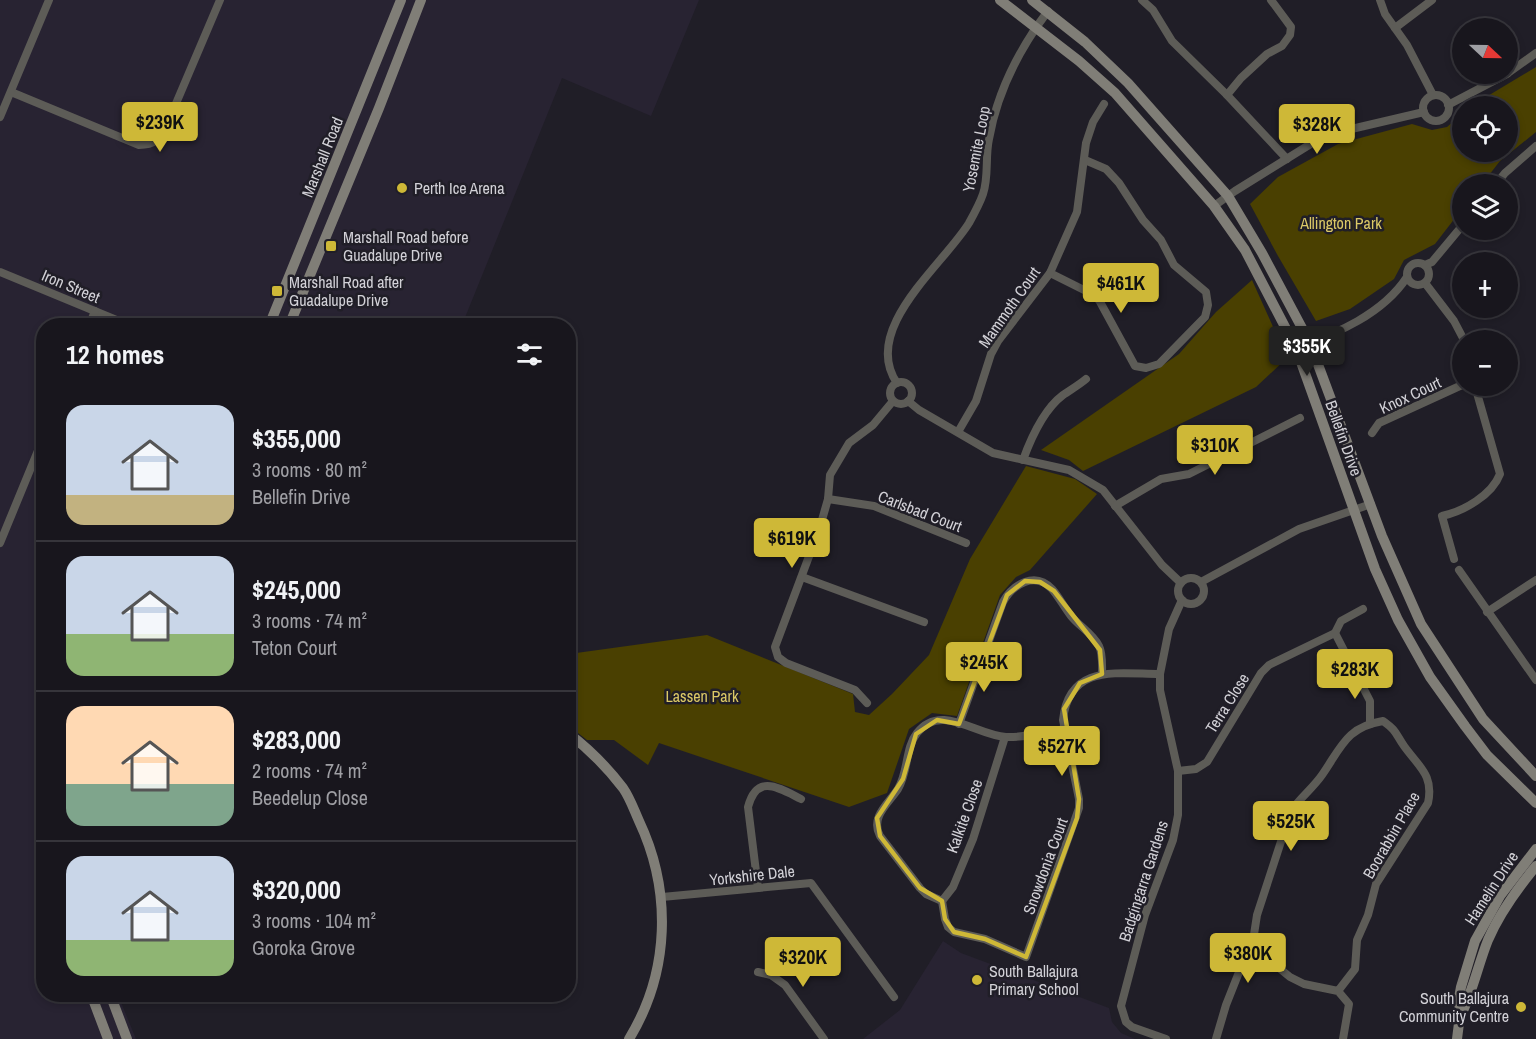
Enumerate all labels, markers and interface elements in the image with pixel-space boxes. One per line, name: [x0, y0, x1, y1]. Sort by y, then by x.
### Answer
north arrow: [1452, 18, 1518, 84]
map controls: [1452, 18, 1518, 396]
button: locate: [1452, 96, 1518, 162]
pin: $239K: [118, 102, 202, 153]
street label: Yosemite Loop: [957, 104, 995, 194]
pin: $328K: [1275, 104, 1359, 155]
text: $239K: [136, 108, 184, 135]
text: $328K: [1293, 110, 1341, 137]
street label: Marshall Road: [296, 114, 348, 200]
button: layers: [1452, 174, 1518, 240]
place label: Perth Ice Arena: [414, 177, 505, 199]
marker: Perth Ice Arena: [395, 181, 409, 195]
park label: Allington Park: [1299, 212, 1382, 234]
place label: Marshall Road before Guadalupe Drive: [343, 226, 468, 266]
marker: Marshall Road before Guadalupe Drive: [324, 239, 338, 253]
button: +: [1452, 252, 1518, 318]
street label: Mammoth Court: [973, 262, 1045, 352]
pin: $461K: [1079, 263, 1163, 314]
street label: Iron Street: [39, 264, 104, 308]
text: $461K: [1097, 269, 1145, 296]
place label: Marshall Road after Guadalupe Drive: [289, 271, 404, 311]
marker: Marshall Road after Guadalupe Drive: [270, 284, 284, 298]
pin: $355K: [1265, 326, 1349, 377]
button: −: [1452, 330, 1518, 396]
text: $355K: [1283, 332, 1331, 359]
text: 12 homes: [66, 337, 164, 372]
icon: filters: [513, 338, 546, 371]
street label: Knox Court: [1376, 371, 1445, 419]
street label: Bellefin Drive: [1320, 397, 1368, 479]
text: $355,000: [252, 421, 341, 456]
pin: $310K: [1173, 425, 1257, 476]
icon: home: [114, 429, 186, 501]
text: $310K: [1191, 431, 1239, 458]
text: 3 rooms · 80 m²: [252, 456, 367, 483]
text: Bellefin Drive: [252, 483, 350, 510]
street label: Carlsbad Court: [875, 485, 965, 537]
pin: $619K: [750, 518, 834, 569]
text: $619K: [768, 524, 816, 551]
text: $245,000: [252, 572, 341, 607]
icon: home: [114, 580, 186, 652]
text: 3 rooms · 74 m²: [252, 607, 367, 634]
text: Teton Court: [252, 634, 337, 661]
pin: $245K: [942, 642, 1026, 693]
text: $245K: [960, 648, 1008, 675]
pin: $283K: [1313, 649, 1397, 700]
text: $283K: [1331, 655, 1379, 682]
street label: Terra Close: [1200, 669, 1254, 737]
park label: Lassen Park: [666, 685, 739, 707]
text: $283,000: [252, 722, 341, 757]
pin: $527K: [1020, 726, 1104, 777]
icon: home: [114, 730, 186, 802]
text: $527K: [1038, 732, 1086, 759]
text: 2 rooms · 74 m²: [252, 757, 367, 784]
street label: Kalkite Close: [940, 776, 988, 856]
text: Beedelup Close: [252, 784, 368, 811]
street label: Boorabbin Place: [1357, 787, 1425, 883]
pin: $525K: [1249, 801, 1333, 852]
text: $525K: [1267, 807, 1315, 834]
street label: Snowdonia Court: [1017, 814, 1073, 917]
street label: Badgingarra Gardens: [1113, 818, 1173, 944]
street label: Hamelin Drive: [1459, 847, 1523, 929]
street label: Yorkshire Dale: [708, 860, 796, 890]
text: $320,000: [252, 872, 341, 907]
icon: home: [114, 880, 186, 952]
text: 3 rooms · 104 m²: [252, 907, 376, 934]
pin: $380K: [1206, 933, 1290, 984]
text: Goroka Grove: [252, 934, 355, 961]
pin: $320K: [761, 937, 845, 988]
text: $380K: [1224, 939, 1272, 966]
text: $320K: [779, 943, 827, 970]
place label: South Ballajura Primary School: [989, 960, 1079, 1000]
marker: South Ballajura Primary School: [970, 973, 984, 987]
place label: South Ballajura Community Centre: [1399, 987, 1510, 1027]
marker: South Ballajura Community Centre: [1514, 1000, 1528, 1014]

